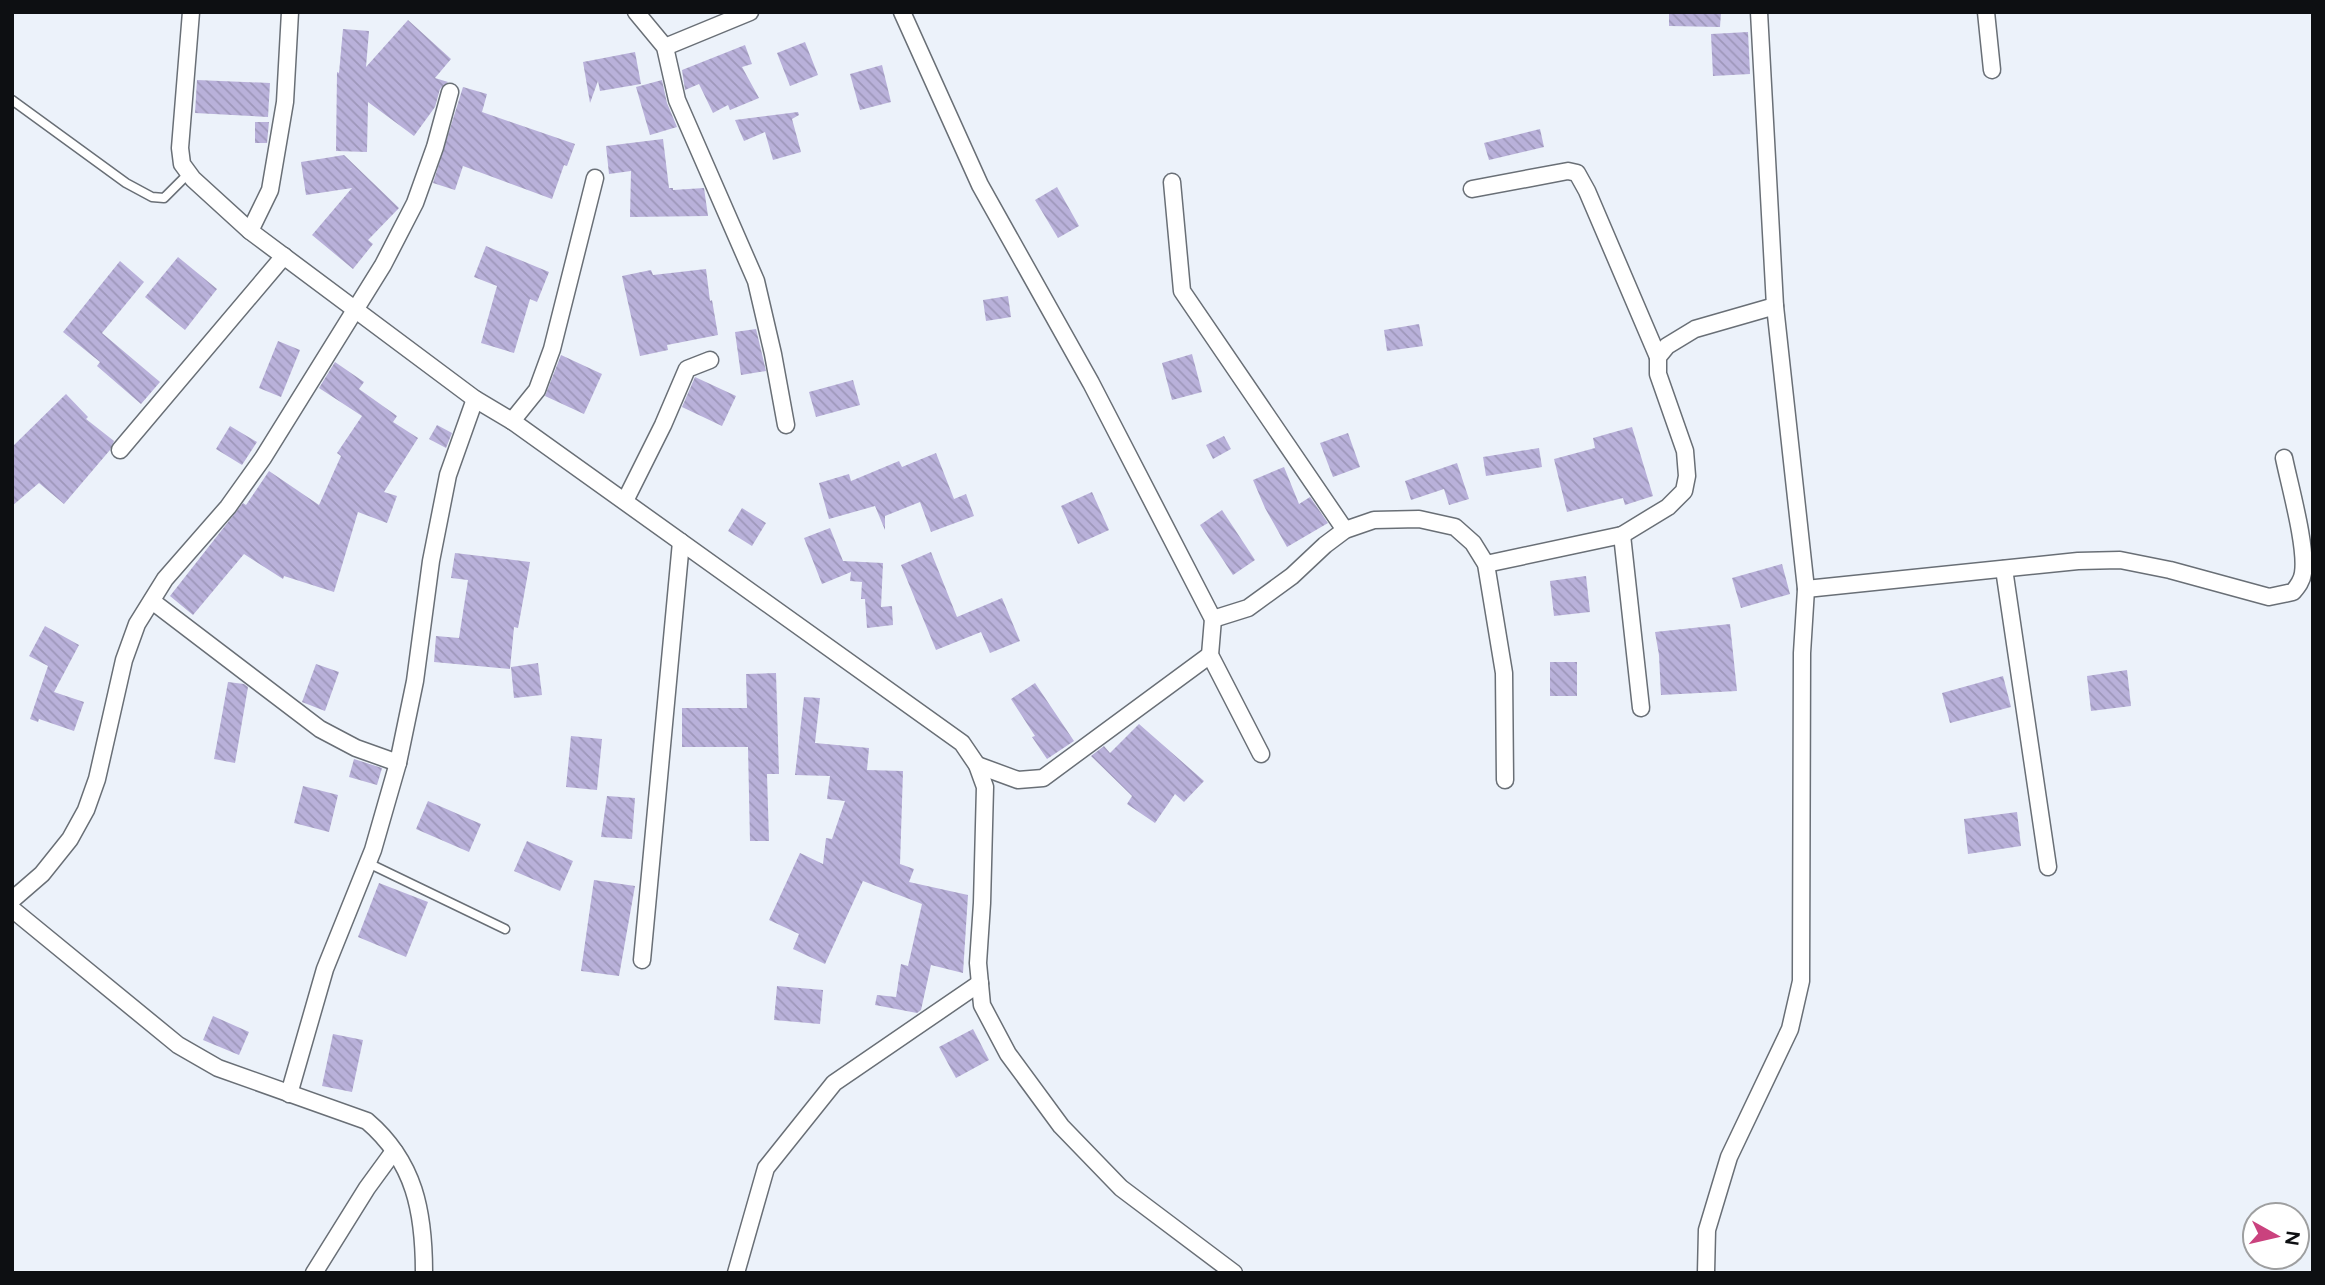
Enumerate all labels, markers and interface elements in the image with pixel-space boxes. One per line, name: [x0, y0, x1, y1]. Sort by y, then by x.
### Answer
north arrow: [2241, 1201, 2311, 1271]
text: N: [2280, 1229, 2305, 1247]

